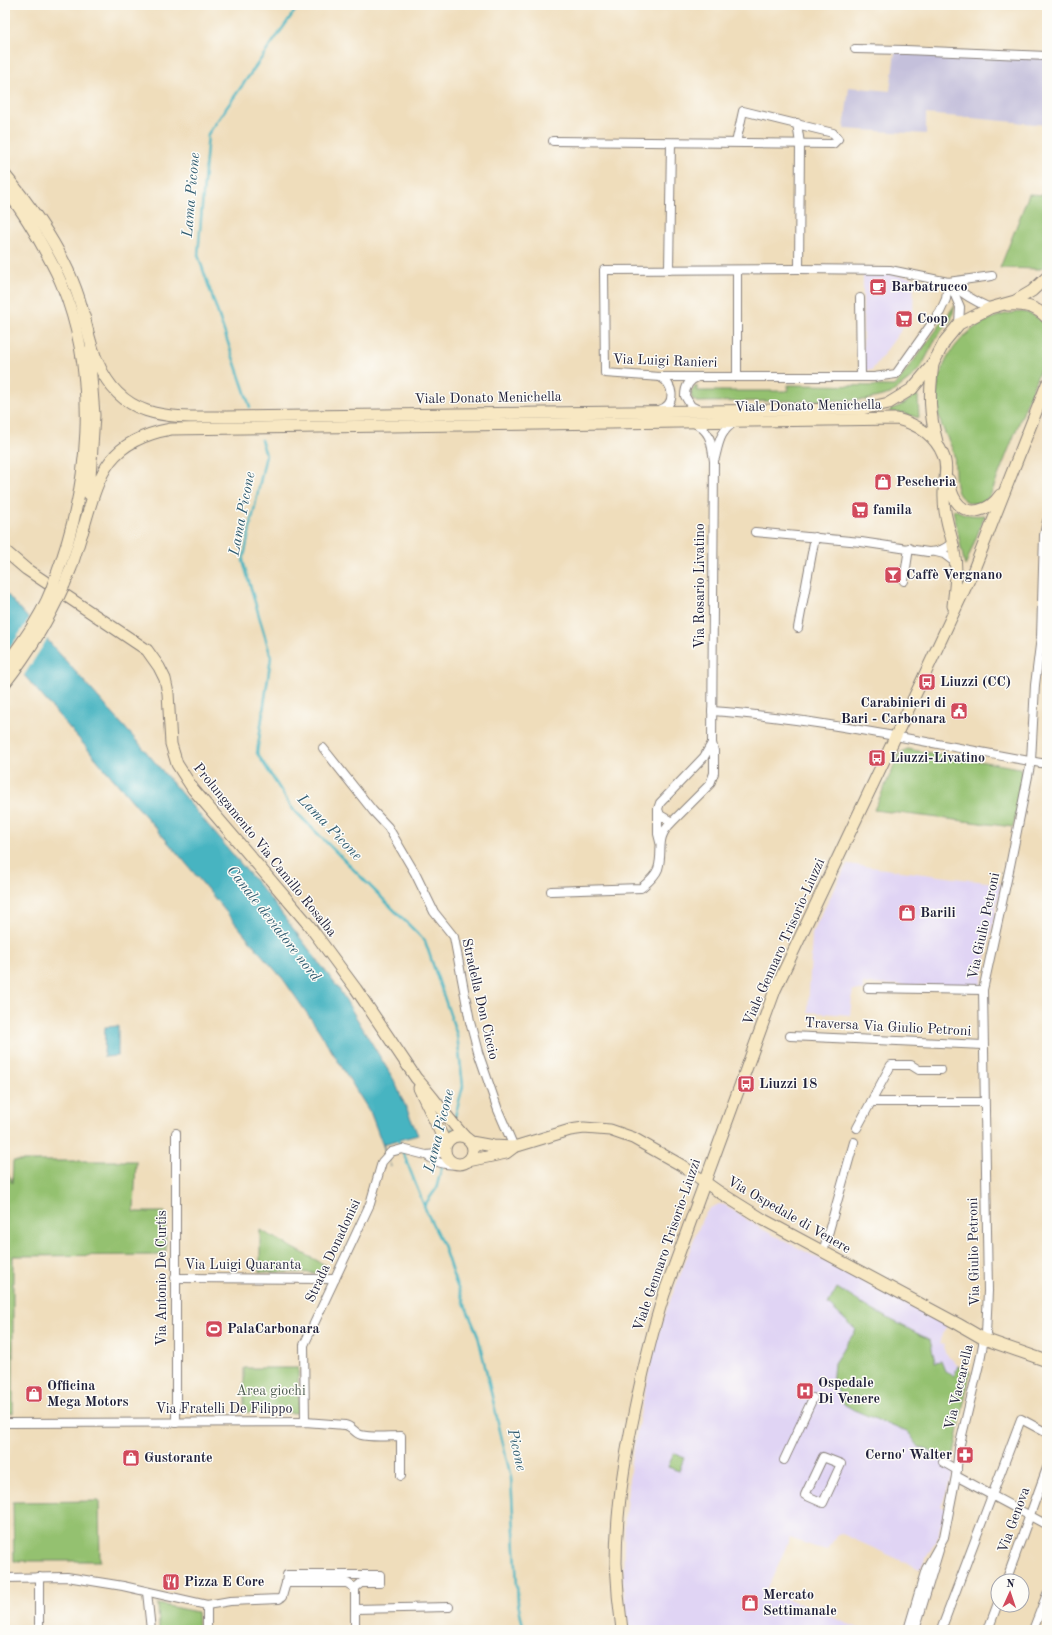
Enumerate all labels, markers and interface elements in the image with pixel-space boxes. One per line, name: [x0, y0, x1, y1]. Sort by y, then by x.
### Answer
water label: Lama Picone: [181, 152, 203, 239]
cafe icon: Barbatrucco: [868, 277, 888, 297]
place label: Barbatrucco: [891, 280, 968, 294]
supermarket icon: Coop: [894, 309, 914, 329]
place label: Coop: [917, 312, 948, 326]
street label: Via Luigi Ranieri: [612, 352, 718, 370]
street label: Viale Donato Menichella: [414, 390, 562, 406]
street label: Viale Donato Menichella: [734, 398, 882, 414]
water label: Lama Picone: [227, 471, 259, 558]
shop icon: Pescheria: [873, 472, 893, 492]
place label: Pescheria: [896, 475, 956, 489]
supermarket icon: famila: [850, 500, 870, 520]
place label: famila: [873, 503, 912, 517]
street label: Via Rosario Livatino: [693, 523, 707, 649]
bar icon: Caffè Vergnano: [883, 565, 903, 585]
place label: Caffè Vergnano: [906, 568, 1002, 582]
bus stop icon: Liuzzi (CC): [917, 672, 937, 692]
place label: Liuzzi (CC): [940, 675, 1011, 689]
place label: Carabinieri di Bari - Carbonara: [841, 696, 946, 726]
public building icon: Carabinieri di Bari - Carbonara: [949, 701, 969, 721]
bus stop icon: Liuzzi-Livatino: [867, 748, 887, 768]
place label: Liuzzi-Livatino: [890, 751, 985, 765]
street label: Prolungamento Via Camillo Rosalba: [191, 761, 339, 939]
water label: Lama Picone: [293, 791, 364, 864]
street label: Viale Gennaro Trisorio-Liuzzi: [741, 856, 827, 1028]
water label: Canale deviatore nord: [223, 863, 323, 985]
street label: Via Giulio Petroni: [966, 871, 1002, 981]
shop icon: Barili: [897, 903, 917, 923]
place label: Barili: [920, 906, 956, 920]
street label: Stradella Don Ciccio: [459, 937, 501, 1061]
street label: Traversa Via Giulio Petroni: [804, 1016, 972, 1038]
bus stop icon: Liuzzi 18: [736, 1074, 756, 1094]
place label: Liuzzi 18: [759, 1077, 817, 1091]
water label: Lama Picone: [422, 1088, 458, 1175]
street label: Viale Gennaro Trisorio-Liuzzi: [631, 1157, 703, 1333]
street label: Via Ospedale di Venere: [725, 1174, 853, 1256]
street label: Strada Donadonisi: [303, 1197, 363, 1305]
street label: Via Giulio Petroni: [966, 1197, 982, 1306]
street label: Via Antonio De Curtis: [155, 1210, 169, 1346]
street label: Via Luigi Quaranta: [185, 1258, 302, 1272]
sports icon: PalaCarbonara: [204, 1319, 224, 1339]
place label: PalaCarbonara: [227, 1322, 320, 1336]
street label: Via Vaccarella: [942, 1343, 976, 1431]
place label: Ospedale Di Venere: [818, 1376, 880, 1406]
place label: Officina Mega Motors: [47, 1379, 129, 1409]
hospital icon: Ospedale Di Venere: [795, 1381, 815, 1401]
shop icon: Officina Mega Motors: [24, 1384, 44, 1404]
park label: Area giochi: [236, 1384, 306, 1398]
street label: Via Fratelli De Filippo: [155, 1402, 293, 1416]
water label: Picone: [504, 1426, 528, 1473]
pharmacy icon: Cerno' Walter: [955, 1445, 975, 1465]
shop icon: Gustorante: [121, 1448, 141, 1468]
place label: Cerno' Walter: [865, 1448, 952, 1462]
place label: Gustorante: [144, 1451, 213, 1465]
street label: Via Genova: [996, 1485, 1032, 1555]
restaurant icon: Pizza E Core: [161, 1572, 181, 1592]
north arrow: [990, 1573, 1030, 1613]
place label: Pizza E Core: [184, 1575, 264, 1589]
text: N: [1006, 1579, 1016, 1590]
place label: Mercato Settimanale: [763, 1588, 837, 1618]
shop icon: Mercato Settimanale: [740, 1593, 760, 1613]

